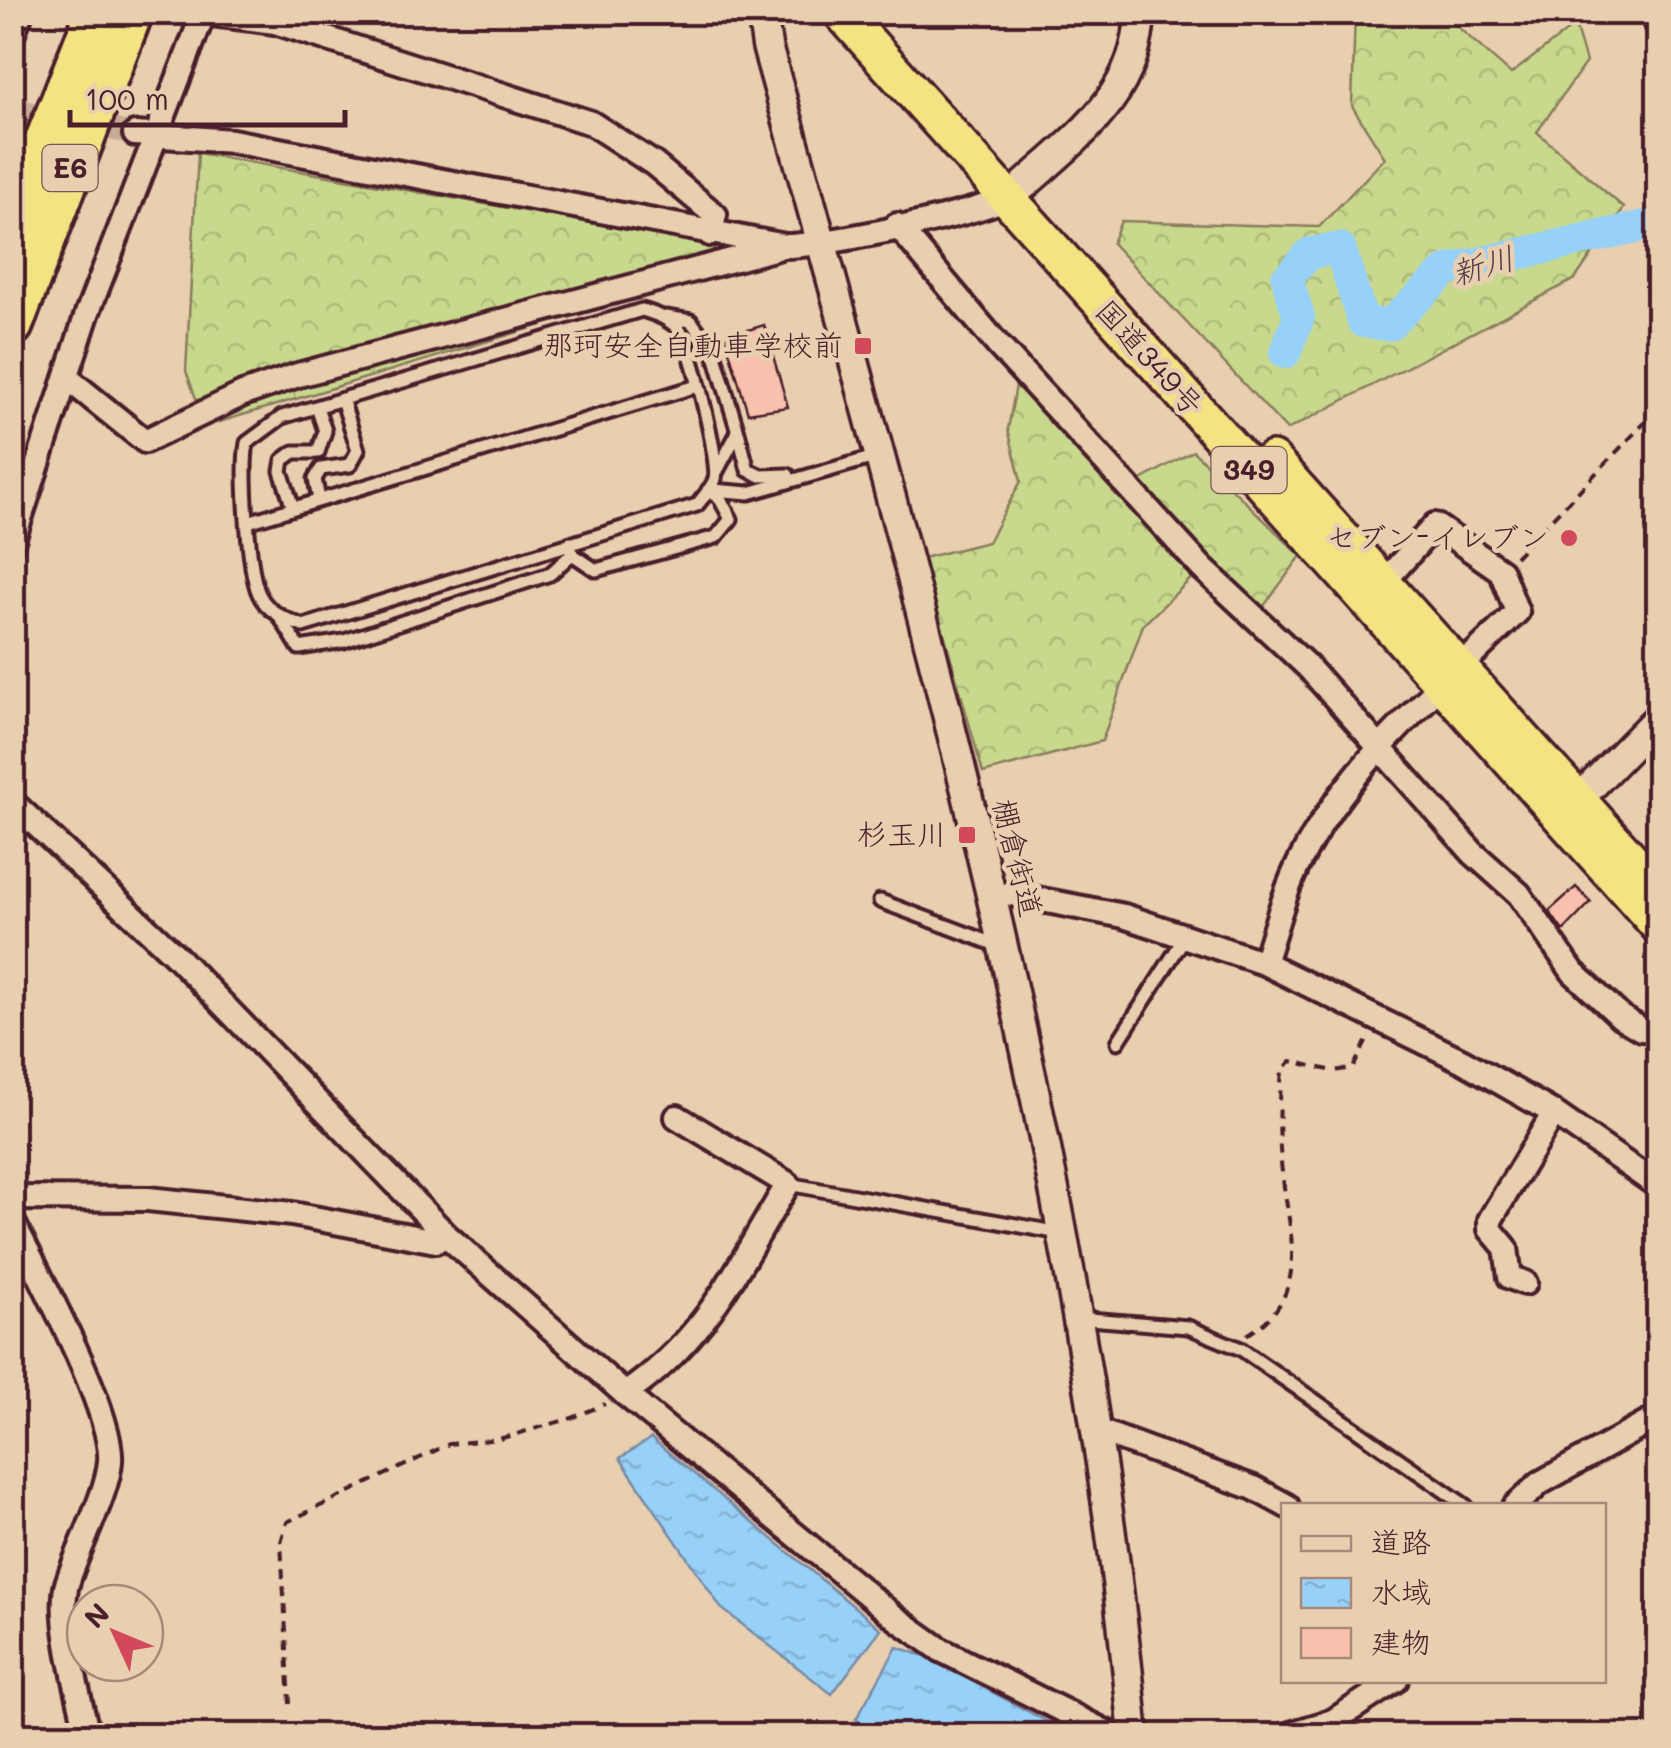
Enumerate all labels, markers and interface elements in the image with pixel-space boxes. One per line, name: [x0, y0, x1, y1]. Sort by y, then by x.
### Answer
scale bar: [70, 65, 345, 127]
text: 100 m: [85, 78, 169, 118]
road number: E6: [42, 145, 98, 191]
water label: 新川: [1446, 235, 1519, 293]
street label: 国道349号: [1088, 290, 1213, 423]
place label: 那珂安全自動車学校前: [543, 324, 843, 364]
marker: 那珂安全自動車学校前: [852, 335, 874, 357]
road number: 349: [1212, 447, 1286, 493]
place label: セブン-イレブン: [1326, 516, 1549, 556]
marker: セブン-イレブン: [1558, 527, 1580, 549]
street label: 棚倉街道: [985, 794, 1053, 921]
place label: 杉玉川: [857, 813, 947, 853]
marker: 杉玉川: [956, 824, 978, 846]
legend: [1281, 1503, 1606, 1683]
text: 道路: [1371, 1521, 1431, 1561]
text: 水域: [1371, 1571, 1431, 1611]
north arrow: [65, 1583, 165, 1683]
text: N: [76, 1595, 117, 1635]
text: 建物: [1371, 1621, 1431, 1661]

